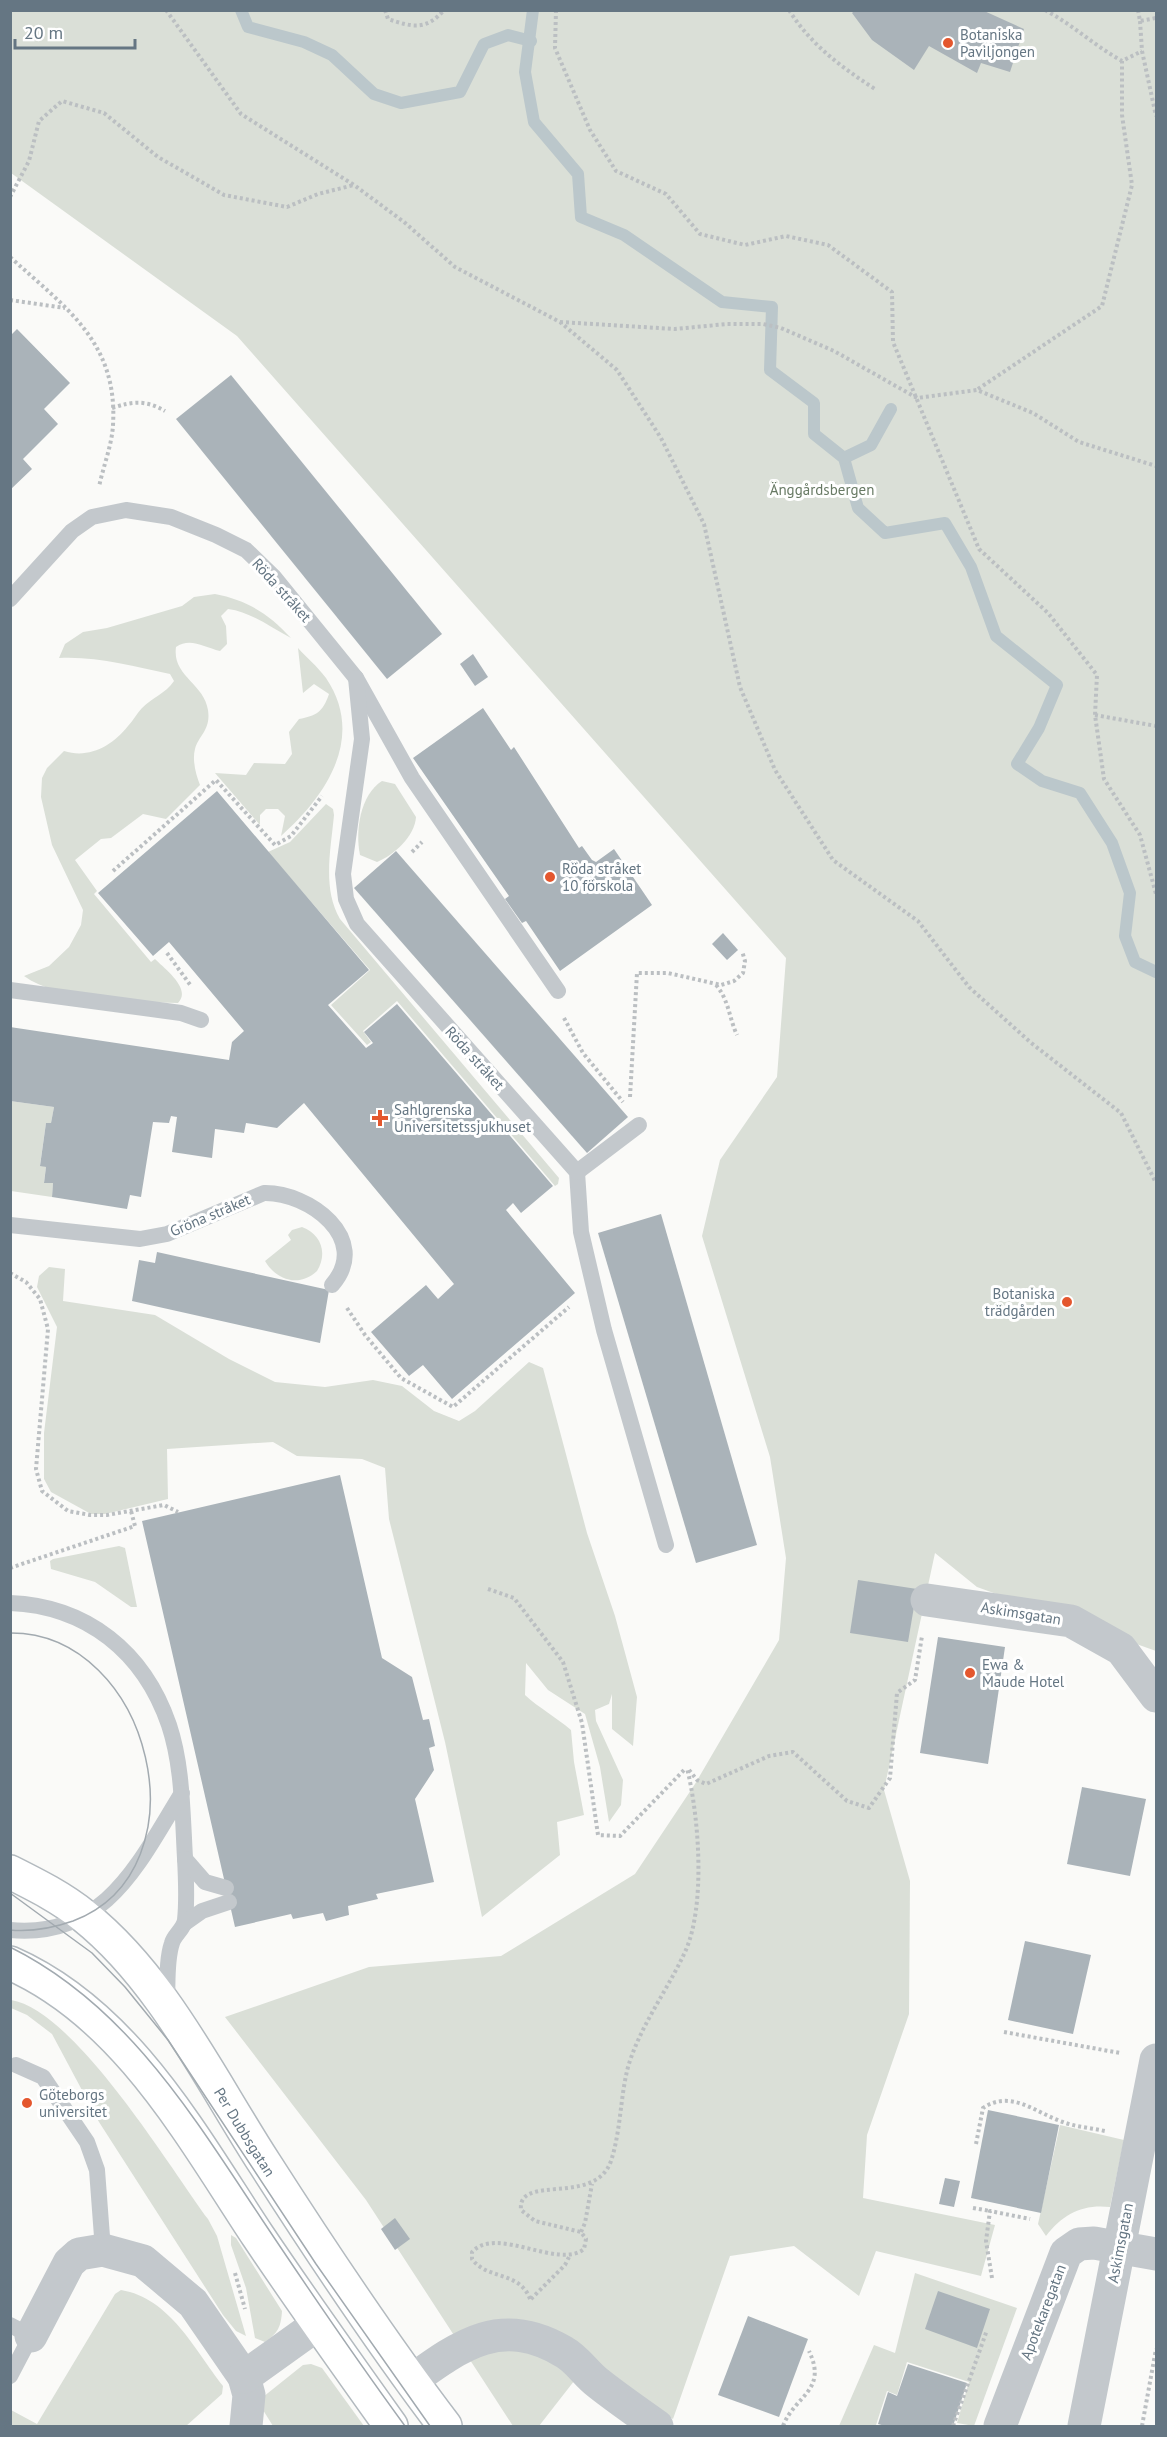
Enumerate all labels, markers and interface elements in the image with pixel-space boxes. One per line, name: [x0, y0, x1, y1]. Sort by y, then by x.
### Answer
scale bar: [15, 12, 135, 50]
text: 20 m: [24, 21, 63, 44]
place label: Botaniska Paviljongen: [960, 25, 1035, 61]
marker: Botaniska Paviljongen: [941, 36, 955, 50]
park label: Änggårdsbergen: [770, 480, 874, 499]
street label: Röda stråket: [248, 554, 316, 626]
place label: Röda stråket 10 förskola: [562, 859, 641, 895]
marker: Röda stråket 10 förskola: [543, 870, 557, 884]
street label: Röda stråket: [441, 1022, 509, 1094]
place label: Sahlgrenska Universitetssjukhuset: [394, 1100, 531, 1136]
marker: Sahlgrenska Universitetssjukhuset: [371, 1109, 389, 1127]
street label: Gröna stråket: [167, 1190, 253, 1240]
place label: Botaniska trädgården: [985, 1284, 1055, 1320]
marker: Botaniska trädgården: [1060, 1295, 1074, 1309]
street label: Askimsgatan: [980, 1597, 1062, 1629]
place label: Ewa & Maude Hotel: [982, 1655, 1065, 1691]
marker: Ewa & Maude Hotel: [963, 1666, 977, 1680]
street label: Per Dubbsgatan: [211, 2084, 280, 2180]
place label: Göteborgs universitet: [39, 2085, 107, 2121]
marker: Göteborgs universitet: [20, 2096, 34, 2110]
street label: Askimsgatan: [1103, 2201, 1137, 2285]
street label: Apotekaregatan: [1016, 2262, 1070, 2362]

